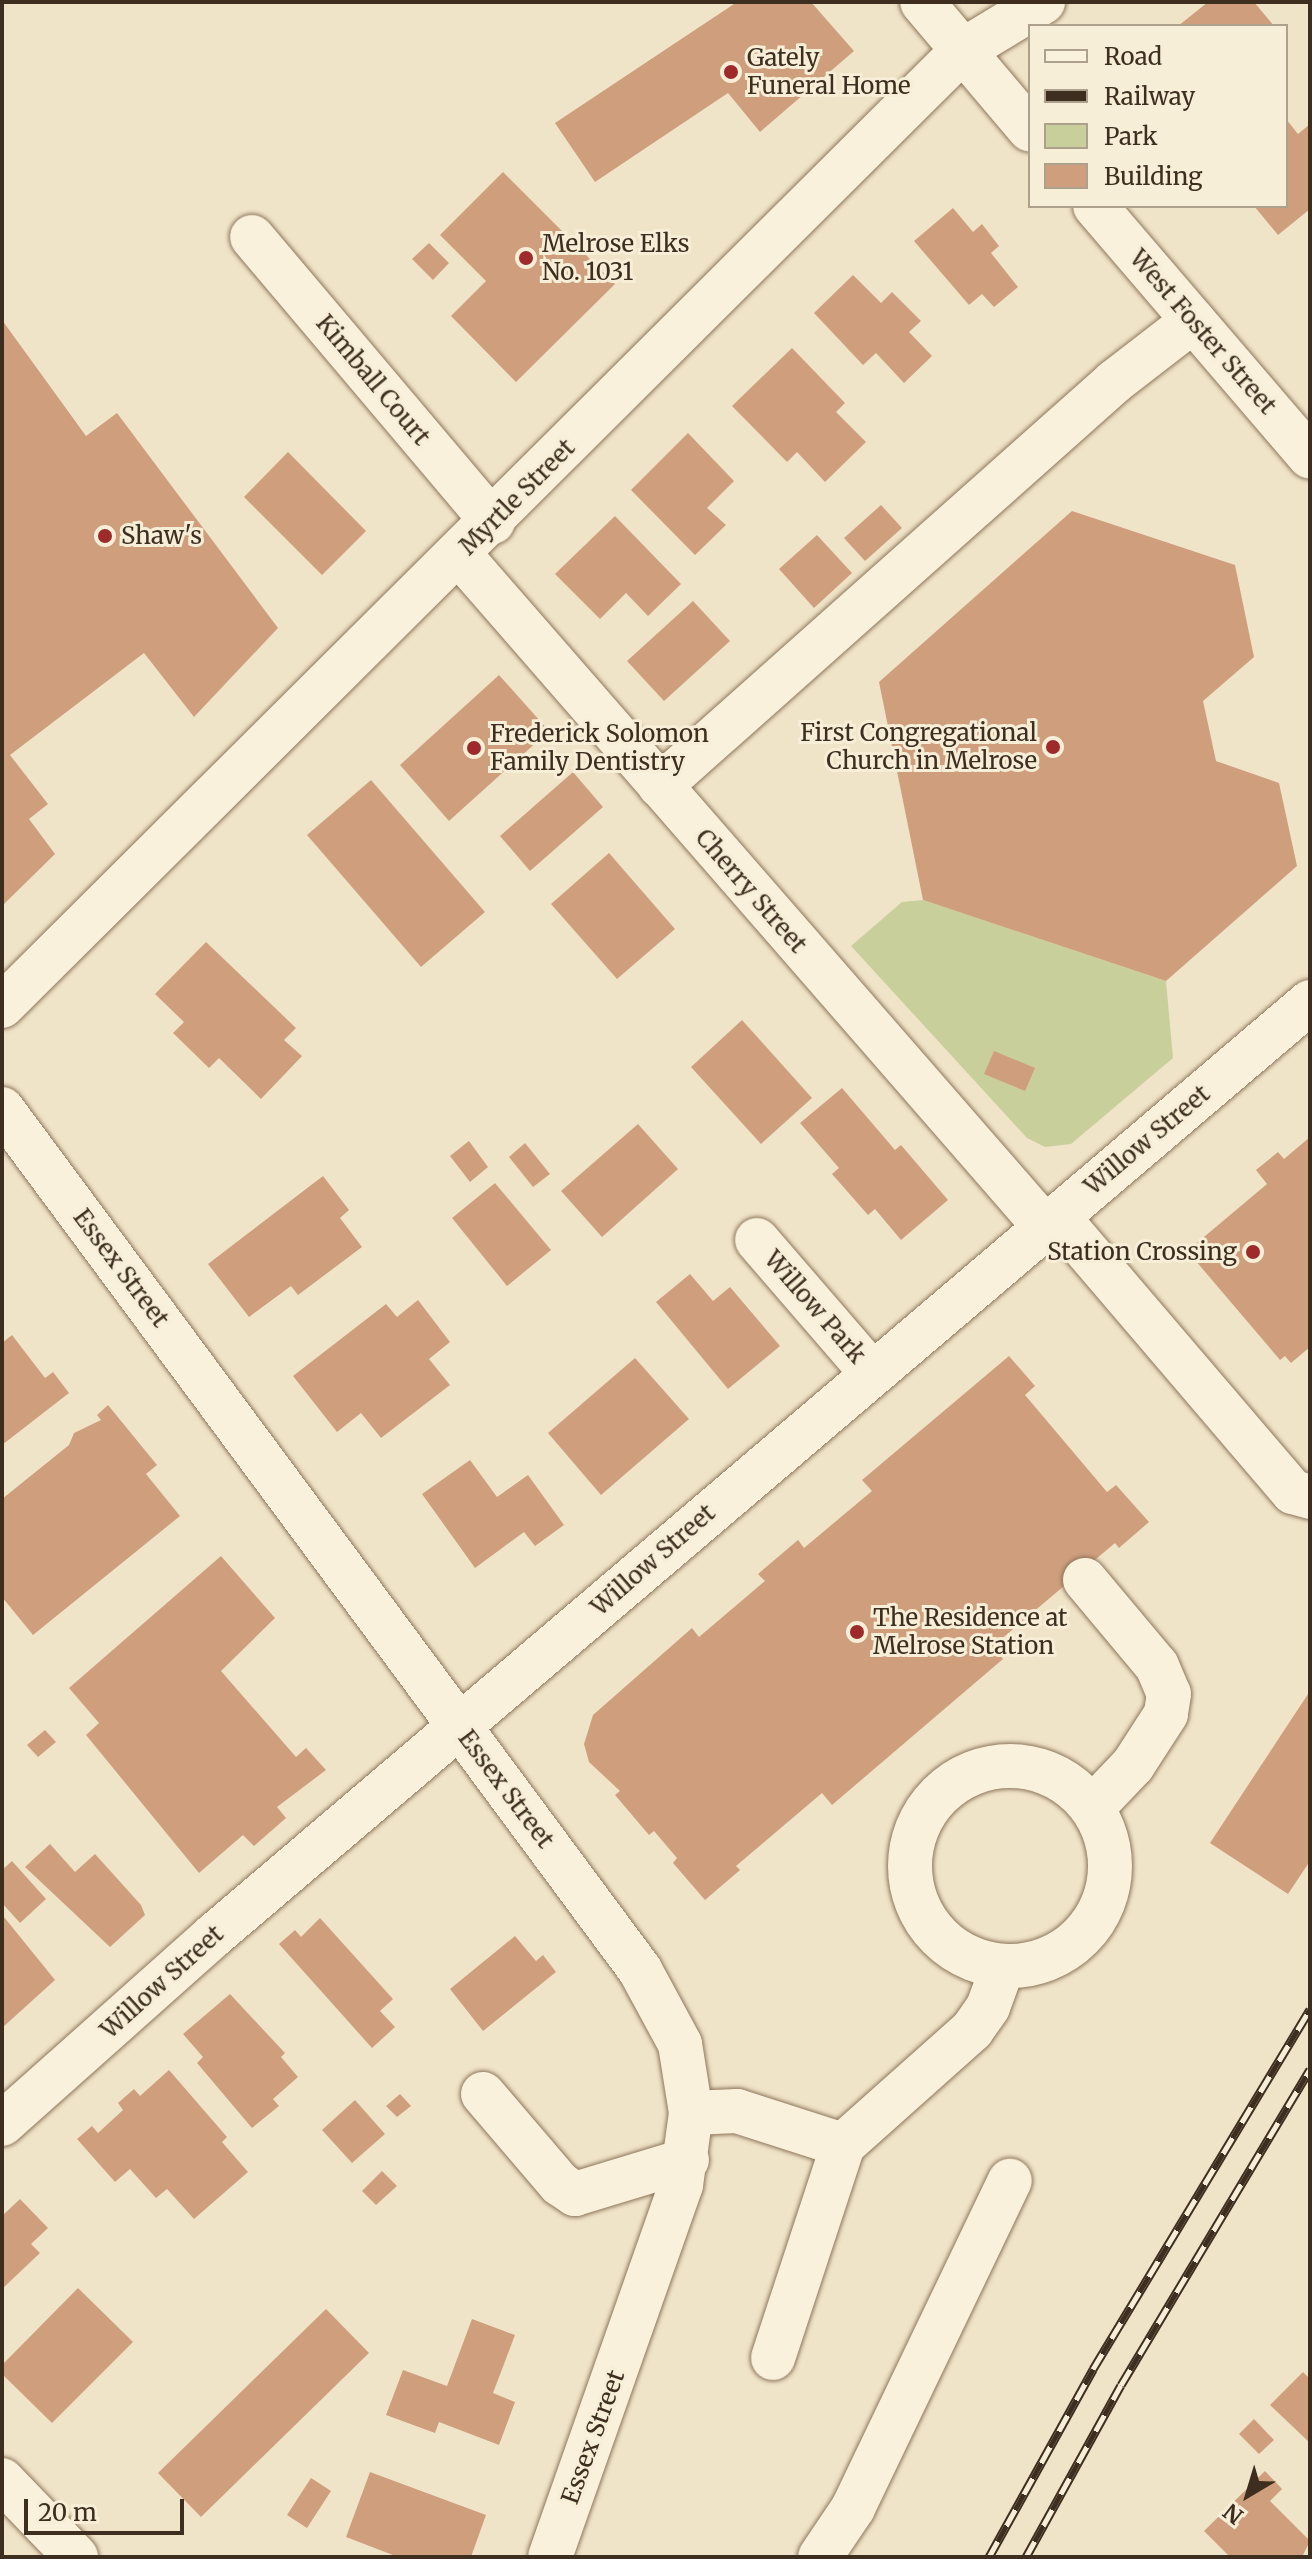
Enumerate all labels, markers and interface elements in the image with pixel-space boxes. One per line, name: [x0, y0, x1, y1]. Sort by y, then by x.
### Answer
legend: [1028, 24, 1288, 208]
text: Road: [1104, 41, 1162, 72]
place label: Gately Funeral Home: [747, 44, 911, 100]
marker: Gately Funeral Home: [722, 63, 740, 81]
text: Railway: [1104, 81, 1195, 112]
text: Park: [1104, 121, 1157, 152]
text: Building: [1104, 161, 1203, 192]
place label: Melrose Elks No. 1031: [542, 230, 690, 286]
street label: West Foster Street: [1124, 244, 1282, 420]
marker: Melrose Elks No. 1031: [517, 249, 535, 267]
street label: Kimball Court: [310, 309, 436, 451]
street label: Myrtle Street: [453, 433, 581, 561]
place label: Shaw's: [121, 522, 202, 550]
marker: Shaw's: [96, 527, 114, 545]
place label: First Congregational Church in Melrose: [800, 719, 1037, 775]
place label: Frederick Solomon Family Dentistry: [490, 720, 709, 776]
marker: First Congregational Church in Melrose: [1044, 738, 1062, 756]
marker: Frederick Solomon Family Dentistry: [465, 739, 483, 757]
street label: Cherry Street: [690, 823, 812, 959]
street label: Willow Street: [1078, 1079, 1216, 1201]
street label: Essex Street: [67, 1203, 175, 1333]
place label: Station Crossing: [1047, 1238, 1237, 1266]
marker: Station Crossing: [1244, 1243, 1262, 1261]
street label: Willow Park: [758, 1245, 872, 1369]
street label: Willow Street: [585, 1498, 721, 1622]
place label: The Residence at Melrose Station: [873, 1604, 1067, 1660]
marker: The Residence at Melrose Station: [848, 1623, 866, 1641]
street label: Essex Street: [452, 1724, 560, 1854]
street label: Willow Street: [95, 1919, 229, 2045]
street label: Essex Street: [555, 2366, 631, 2508]
north arrow: [1208, 2455, 1288, 2535]
scale bar: [28, 2483, 188, 2533]
text: 20 m: [38, 2497, 97, 2528]
text: N: [1218, 2498, 1249, 2530]

